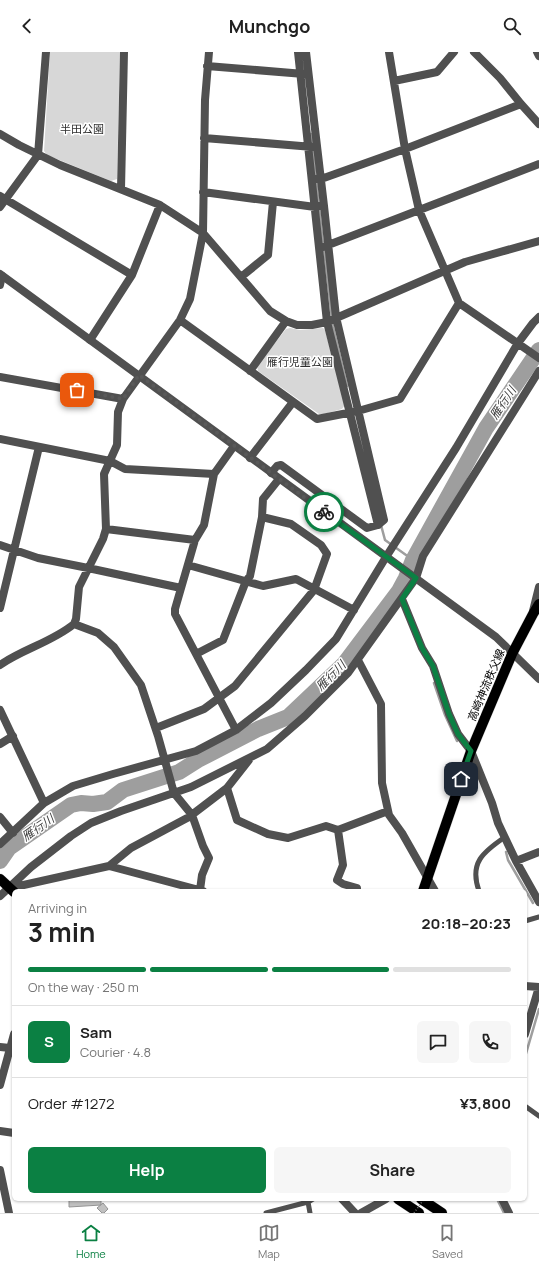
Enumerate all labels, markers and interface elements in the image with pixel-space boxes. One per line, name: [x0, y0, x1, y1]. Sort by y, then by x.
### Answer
text: Munchgo: [229, 14, 310, 38]
icon: back: [16, 15, 38, 37]
icon: search: [501, 15, 523, 37]
park label: 半田公園: [60, 121, 104, 136]
park label: 雁行児童公園: [267, 354, 333, 369]
pin: [60, 373, 94, 407]
icon: bag: [66, 379, 88, 401]
water label: 雁行川: [485, 381, 521, 422]
courier: [304, 492, 344, 532]
icon: bike: [313, 501, 335, 523]
street label: 高崎神流秩父線: [464, 646, 507, 723]
water label: 雁行川: [312, 655, 351, 694]
pin: [444, 762, 478, 796]
icon: home: [450, 768, 472, 790]
water label: 雁行川: [18, 809, 59, 845]
text: Arriving in: [28, 899, 87, 917]
text: 20:18–20:23: [422, 913, 511, 934]
text: 3 min: [28, 914, 95, 950]
text: On the way · 250 m: [28, 978, 139, 996]
button: chat: [417, 1021, 459, 1063]
button: phone: [469, 1021, 511, 1063]
text: Sam: [80, 1022, 112, 1043]
text: S: [44, 1031, 54, 1052]
text: Courier · 4.8: [80, 1043, 151, 1061]
text: Order #1272: [28, 1093, 114, 1114]
text: ¥3,800: [460, 1093, 511, 1114]
button: Help: [28, 1147, 266, 1193]
button: Share: [274, 1147, 511, 1193]
tab: Home: [76, 1222, 106, 1261]
tab: Map: [258, 1222, 280, 1261]
tab: Saved: [432, 1222, 463, 1261]

